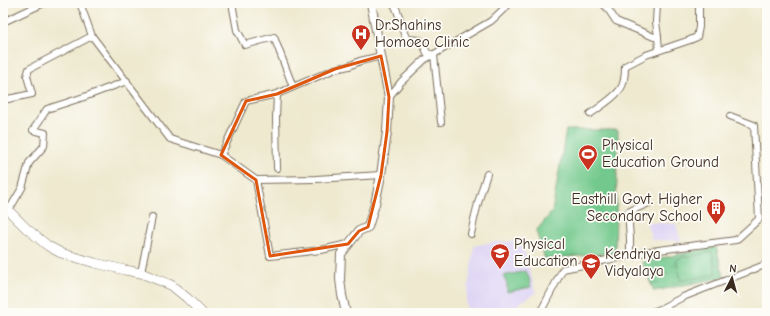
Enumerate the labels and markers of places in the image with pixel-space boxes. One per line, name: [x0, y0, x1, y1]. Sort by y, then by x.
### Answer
place label: Dr.Shahins Homoeo Clinic: [375, 16, 469, 51]
hospital icon: Dr.Shahins Homoeo Clinic: [350, 23, 372, 51]
place label: Physical Education Ground: [602, 136, 719, 171]
sports icon: Physical Education Ground: [577, 143, 599, 171]
place label: Easthill Govt. Higher Secondary School: [572, 190, 702, 225]
building icon: Easthill Govt. Higher Secondary School: [705, 197, 727, 225]
place label: Physical Education: [514, 235, 578, 270]
school or university icon: Physical Education: [489, 242, 511, 270]
place label: Kendriya Vidyalaya: [605, 245, 664, 280]
school or university icon: Kendriya Vidyalaya: [580, 252, 602, 280]

